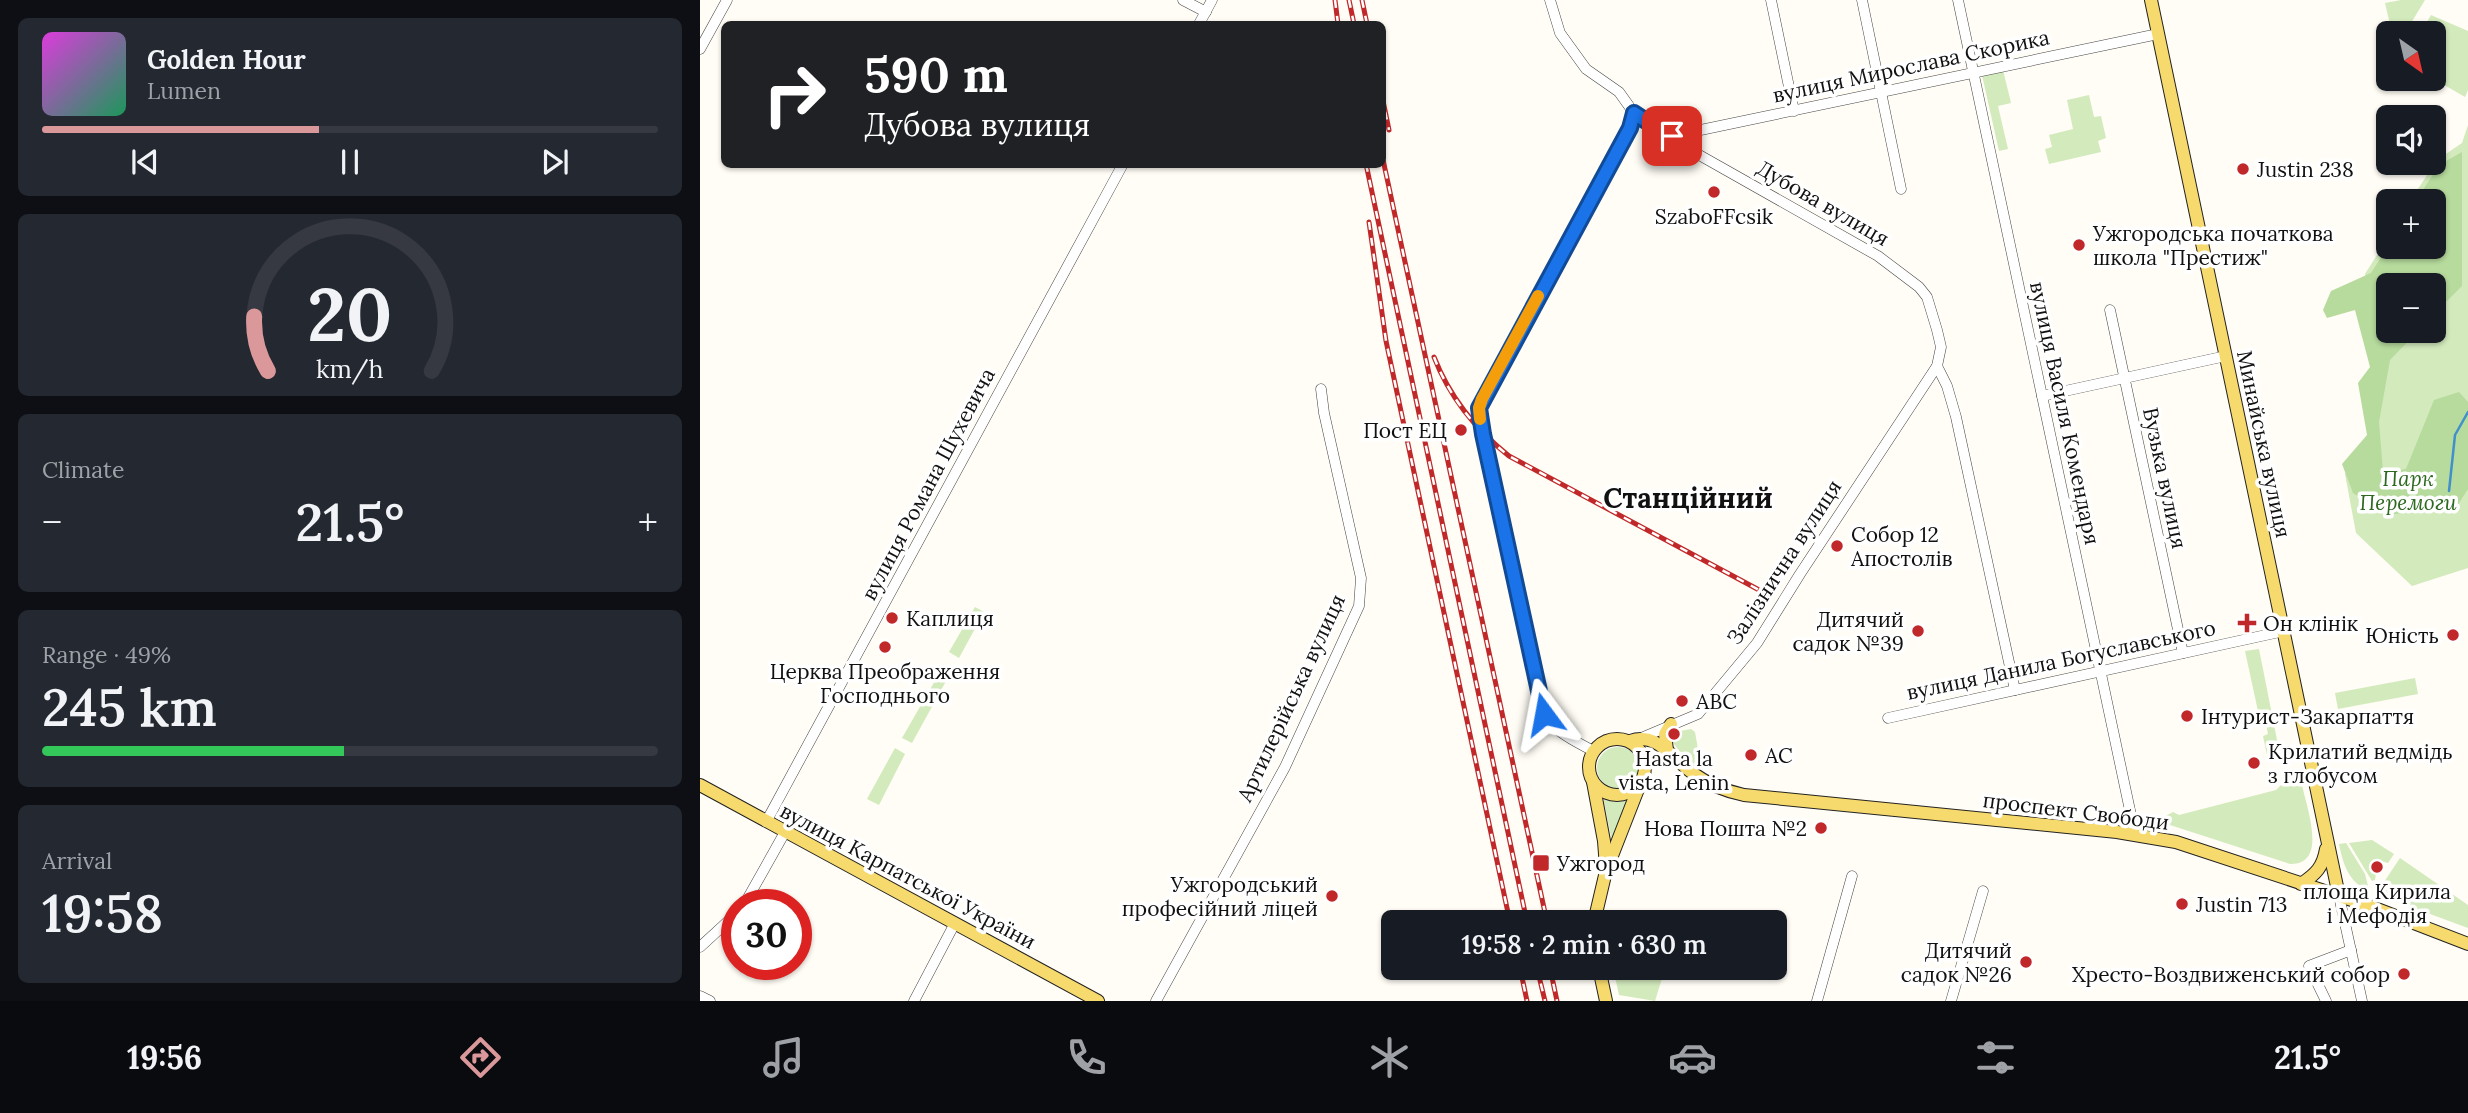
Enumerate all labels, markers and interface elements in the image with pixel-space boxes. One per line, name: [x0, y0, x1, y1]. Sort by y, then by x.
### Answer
north arrow: [2376, 21, 2446, 91]
map controls: [2376, 21, 2446, 343]
street label: вулиця Мирослава Скорика: [1770, 23, 2052, 109]
text: Golden Hour: [147, 43, 306, 76]
text: 590 m: [864, 43, 1008, 105]
icon: right: [749, 49, 840, 140]
text: Lumen: [147, 76, 221, 105]
text: Дубова вулиця: [864, 104, 1090, 145]
button: sound: [2376, 105, 2446, 175]
pin: [1642, 106, 1702, 166]
icon: arrive: [1653, 117, 1691, 155]
icon: previous: [126, 143, 164, 181]
icon: pause: [331, 143, 369, 181]
icon: next: [536, 143, 574, 181]
street label: Дубова вулиця: [1752, 154, 1894, 252]
place label: Justin 238: [2256, 156, 2354, 183]
marker: Justin 238: [2235, 161, 2251, 177]
marker: SzaboFFcsik: [1706, 184, 1722, 200]
button: +: [2376, 189, 2446, 259]
place label: SzaboFFcsik: [1655, 203, 1774, 230]
place label: Ужгородська початкова школа "Престиж": [2092, 220, 2334, 271]
marker: Ужгородська початкова школа "Престиж": [2071, 237, 2087, 253]
text: 20: [307, 268, 393, 361]
button: −: [2376, 273, 2446, 343]
street label: вулиця Василя Комендаря: [2024, 279, 2106, 547]
street label: Минайська вулиця: [2231, 348, 2297, 540]
text: km/h: [316, 353, 384, 385]
street label: вулиця Романа Шухевича: [855, 363, 1001, 605]
street label: Вузька вулиця: [2137, 405, 2193, 551]
place label: Пост ЕЦ: [1363, 417, 1447, 444]
marker: Пост ЕЦ: [1453, 422, 1469, 438]
text: Climate: [42, 455, 124, 484]
park label: Парк Перемоги: [2360, 465, 2457, 516]
street label: Залізнична вулиця: [1721, 475, 1847, 649]
district label: Станційний: [1603, 480, 1773, 516]
text: 21.5°: [296, 489, 404, 555]
text: −: [42, 498, 62, 546]
text: +: [638, 498, 658, 546]
place label: Собор 12 Апостолів: [1850, 521, 1953, 572]
marker: Собор 12 Апостолів: [1829, 538, 1845, 554]
street label: Артилерійська вулиця: [1231, 590, 1351, 807]
place label: Каплиця: [906, 605, 994, 632]
place label: Дитячий садок №39: [1792, 606, 1904, 657]
marker: Каплиця: [884, 610, 900, 626]
place label: Он клінік: [2263, 610, 2359, 637]
marker: Он клінік: [2237, 613, 2257, 633]
street label: вулиця Данила Богуславського: [1904, 614, 2218, 706]
place label: Юність: [2365, 622, 2439, 649]
marker: Дитячий садок №39: [1910, 623, 1926, 639]
marker: Юність: [2445, 627, 2461, 643]
marker: Церква Преображення Господнього: [877, 639, 893, 655]
text: Range · 49%: [42, 640, 171, 669]
place label: Церква Преображення Господнього: [770, 658, 1000, 709]
text: 245 km: [42, 674, 217, 740]
position arrow: [1507, 677, 1581, 751]
place label: ABC: [1695, 688, 1737, 715]
marker: ABC: [1674, 693, 1690, 709]
place label: Інтурист-Закарпаття: [2201, 703, 2414, 730]
marker: Інтурист-Закарпаття: [2179, 708, 2195, 724]
marker: Hasta la vista, Lenin: [1666, 726, 1682, 742]
place label: Крилатий ведмідь з глобусом: [2268, 738, 2453, 789]
place label: AC: [1764, 742, 1793, 769]
place label: Hasta la vista, Lenin: [1619, 745, 1730, 796]
marker: AC: [1743, 747, 1759, 763]
marker: Крилатий ведмідь з глобусом: [2246, 755, 2262, 771]
street label: проспект Свободи: [1981, 786, 2171, 836]
street label: вулиця Карпатської України: [776, 797, 1040, 955]
place label: Нова Пошта №2: [1644, 815, 1807, 842]
marker: Нова Пошта №2: [1813, 820, 1829, 836]
text: Arrival: [42, 846, 112, 875]
place label: Ужгород: [1556, 850, 1645, 877]
marker: Ужгород: [1531, 853, 1551, 873]
marker: площа Кирила і Мефодія: [2369, 859, 2385, 875]
place label: Ужгородський професійний ліцей: [1122, 871, 1318, 922]
place label: площа Кирила і Мефодія: [2303, 878, 2451, 929]
text: 19:58: [42, 880, 163, 946]
marker: Ужгородський професійний ліцей: [1324, 888, 1340, 904]
speed limit sign: 30: [721, 889, 812, 980]
place label: Justin 713: [2195, 891, 2287, 918]
marker: Justin 713: [2174, 896, 2190, 912]
text: 19:58 · 2 min · 630 m: [1461, 928, 1707, 961]
place label: Дитячий садок №26: [1901, 937, 2012, 988]
marker: Дитячий садок №26: [2018, 954, 2034, 970]
place label: Хресто-Воздвиженський собор: [2072, 961, 2390, 988]
marker: Хресто-Воздвиженський собор: [2396, 966, 2412, 982]
icon: directions: [456, 1033, 505, 1082]
icon: music: [759, 1033, 808, 1082]
icon: phone: [1062, 1033, 1111, 1082]
icon: climate: [1365, 1033, 1414, 1082]
icon: car: [1668, 1033, 1717, 1082]
icon: filters: [1971, 1033, 2020, 1082]
text: 19:56: [127, 1037, 202, 1078]
text: 21.5°: [2274, 1037, 2341, 1078]

